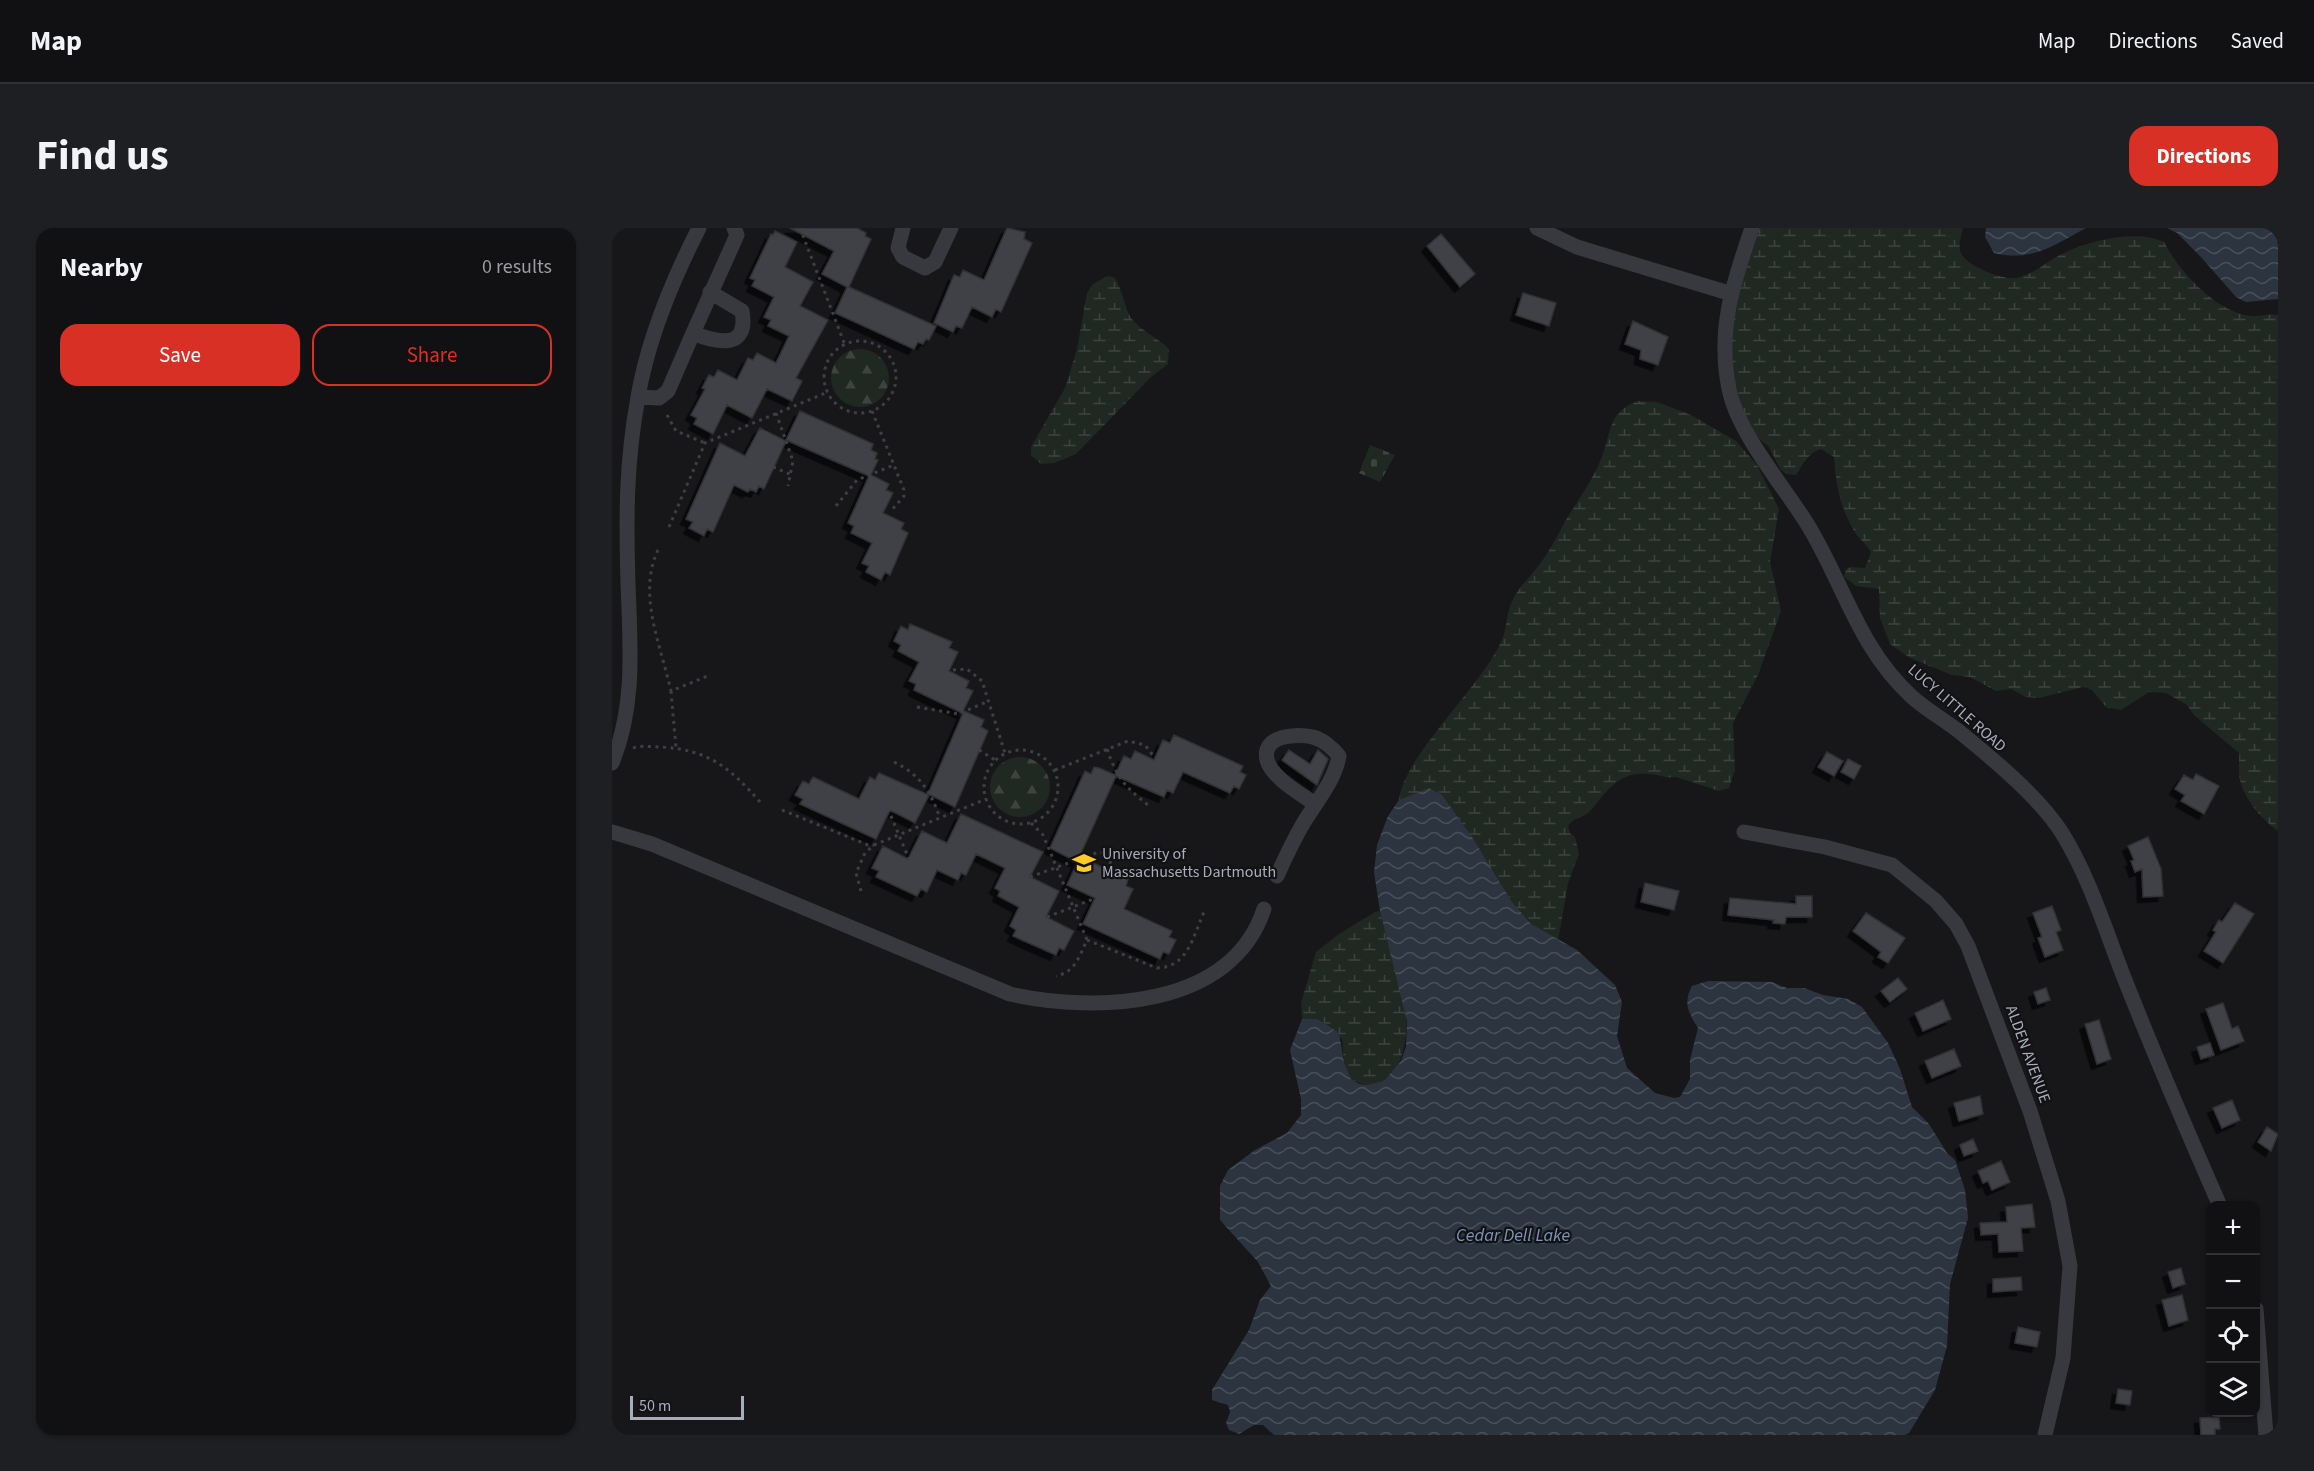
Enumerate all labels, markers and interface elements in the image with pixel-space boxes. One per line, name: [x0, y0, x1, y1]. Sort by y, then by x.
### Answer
text: Map: [30, 21, 82, 61]
text: Map: [2038, 26, 2076, 56]
text: Directions: [2109, 26, 2197, 56]
text: Saved: [2230, 26, 2284, 56]
text: Find us: [36, 126, 169, 186]
button: Directions: [2129, 126, 2278, 186]
text: Nearby: [60, 249, 143, 286]
text: 0 results: [482, 253, 552, 281]
button: Save: [60, 324, 300, 386]
button: Share: [312, 324, 552, 386]
street label: LUCY LITTLE ROAD: [1903, 659, 2011, 757]
place label: University of Massachusetts Dartmouth: [1102, 843, 1276, 883]
school or university icon: University of Massachusetts Dartmouth: [1071, 850, 1097, 876]
street label: ALDEN AVENUE: [2000, 1002, 2056, 1106]
map controls: [2206, 1201, 2260, 1417]
button: +: [2206, 1201, 2260, 1255]
water label: Cedar Dell Lake: [1456, 1223, 1570, 1248]
button: −: [2206, 1255, 2260, 1309]
button: locate: [2206, 1309, 2260, 1363]
button: layers: [2206, 1363, 2260, 1417]
scale bar: [630, 1393, 744, 1420]
text: 50 m: [639, 1395, 671, 1417]

